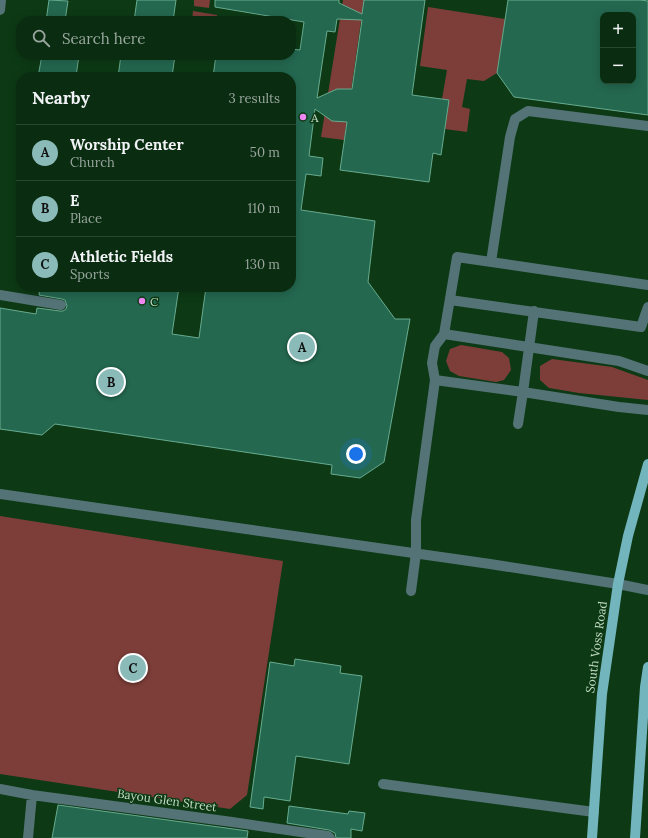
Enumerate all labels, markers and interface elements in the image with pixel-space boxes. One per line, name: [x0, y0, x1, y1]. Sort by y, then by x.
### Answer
map controls: [600, 12, 636, 84]
button: +: [600, 12, 636, 48]
search box: [16, 16, 296, 60]
icon: search: [30, 27, 52, 49]
text: Search here: [62, 29, 145, 48]
button: −: [600, 48, 636, 84]
text: Nearby: [32, 87, 90, 109]
text: 3 results: [228, 90, 280, 107]
place label: A: [310, 110, 319, 125]
marker: A: [298, 112, 308, 122]
text: Worship Center: [70, 135, 184, 154]
text: A: [41, 144, 49, 161]
text: 50 m: [250, 144, 280, 161]
text: Church: [70, 154, 115, 171]
text: E: [70, 191, 79, 210]
text: B: [41, 200, 49, 217]
text: 110 m: [247, 200, 280, 217]
text: Place: [70, 210, 102, 227]
text: Athletic Fields: [70, 247, 173, 266]
text: C: [41, 256, 49, 273]
text: 130 m: [245, 256, 280, 273]
text: Sports: [70, 266, 109, 283]
place label: C: [150, 294, 159, 309]
marker: C: [137, 296, 147, 306]
pin: A: [289, 332, 315, 362]
pin: B: [98, 367, 124, 397]
your location: [346, 444, 366, 464]
street label: South Voss Road: [582, 600, 610, 694]
pin: C: [120, 653, 146, 683]
street label: Bayou Glen Street: [116, 786, 218, 814]

